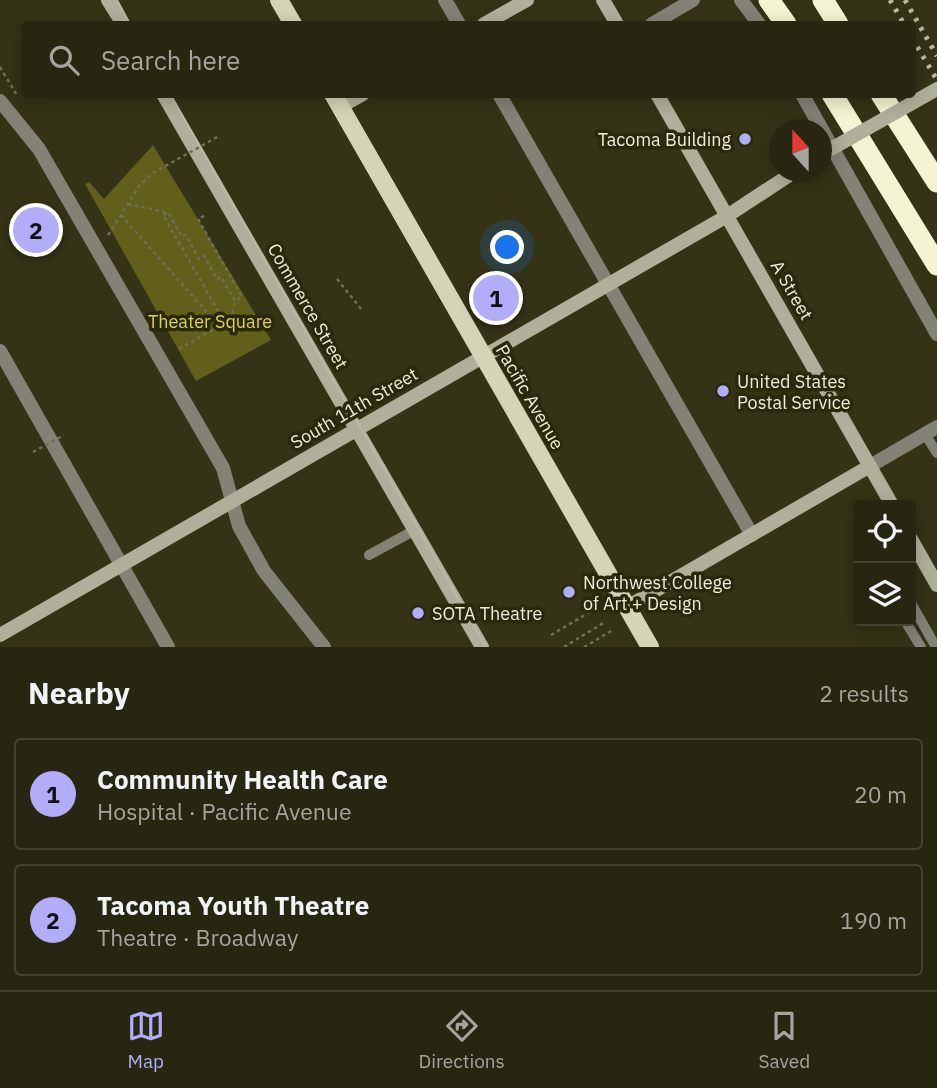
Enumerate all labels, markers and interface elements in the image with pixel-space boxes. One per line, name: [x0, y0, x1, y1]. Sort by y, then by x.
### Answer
search box: [21, 21, 916, 98]
icon: search: [45, 41, 83, 79]
text: Search here: [101, 43, 240, 77]
north arrow: [769, 119, 832, 182]
place label: Tacoma Building: [598, 128, 731, 151]
marker: Tacoma Building: [737, 131, 753, 147]
pin: 2: [13, 204, 59, 256]
your location: [490, 230, 524, 264]
street label: Commerce Street: [263, 239, 353, 373]
street label: A Street: [766, 256, 818, 324]
pin: 1: [473, 272, 519, 324]
park label: Theater Square: [148, 310, 272, 333]
street label: Pacific Avenue: [491, 340, 569, 454]
street label: South 11th Street: [286, 362, 422, 454]
place label: United States Postal Service: [737, 370, 851, 414]
marker: United States Postal Service: [715, 383, 731, 399]
map controls: [853, 500, 916, 626]
button: locate: [853, 500, 916, 563]
button: layers: [853, 563, 916, 626]
place label: Northwest College of Art + Design: [583, 571, 732, 615]
marker: Northwest College of Art + Design: [561, 584, 577, 600]
place label: SOTA Theatre: [432, 602, 543, 625]
marker: SOTA Theatre: [410, 605, 426, 621]
text: Nearby: [28, 673, 130, 712]
text: 2 results: [819, 678, 909, 708]
text: Community Health Care: [97, 762, 388, 796]
text: 1: [46, 779, 60, 809]
text: 20 m: [854, 779, 907, 809]
text: Hospital · Pacific Avenue: [97, 796, 352, 826]
text: Tacoma Youth Theatre: [97, 888, 369, 922]
text: 2: [46, 905, 60, 935]
text: 190 m: [840, 905, 907, 935]
text: Theatre · Broadway: [97, 922, 298, 952]
tab: Map: [127, 1007, 165, 1073]
tab: Directions: [418, 1007, 505, 1073]
tab: Saved: [759, 1007, 810, 1073]

